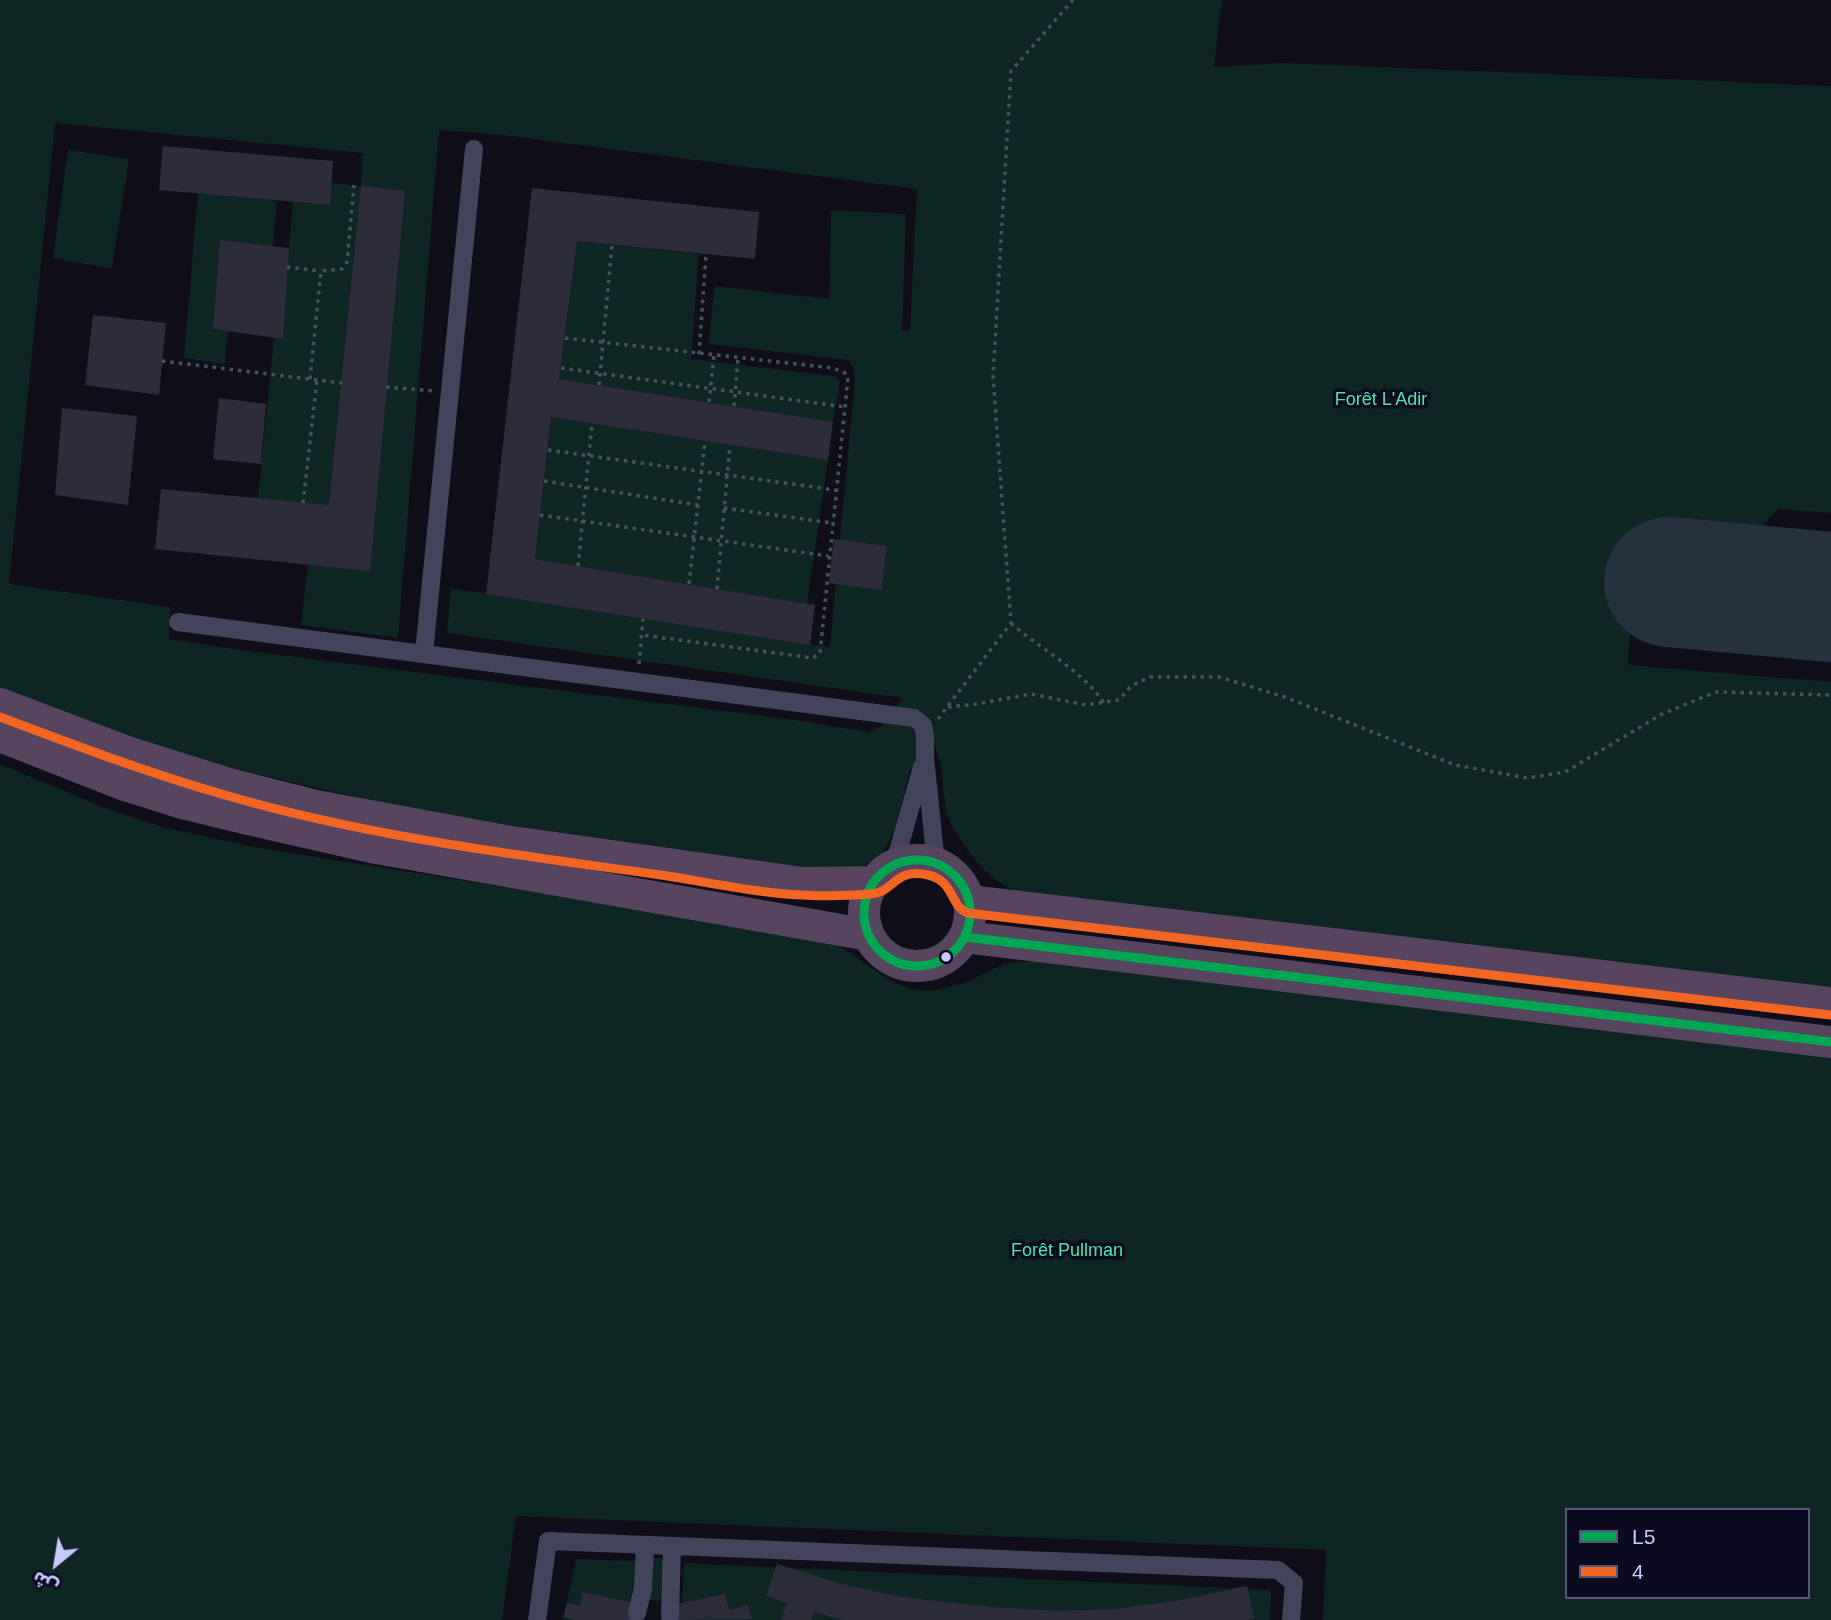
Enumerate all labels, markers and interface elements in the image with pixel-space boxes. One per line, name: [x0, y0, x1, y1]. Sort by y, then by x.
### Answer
park label: Forêt L'Adir: [1335, 389, 1427, 411]
unlabelled marker: [939, 950, 953, 964]
park label: Forêt Pullman: [1011, 1240, 1123, 1262]
legend: [1565, 1508, 1810, 1599]
text: L5: [1632, 1525, 1655, 1548]
north arrow: [21, 1529, 91, 1599]
text: 4: [1632, 1560, 1644, 1583]
text: ش: [29, 1567, 62, 1598]

